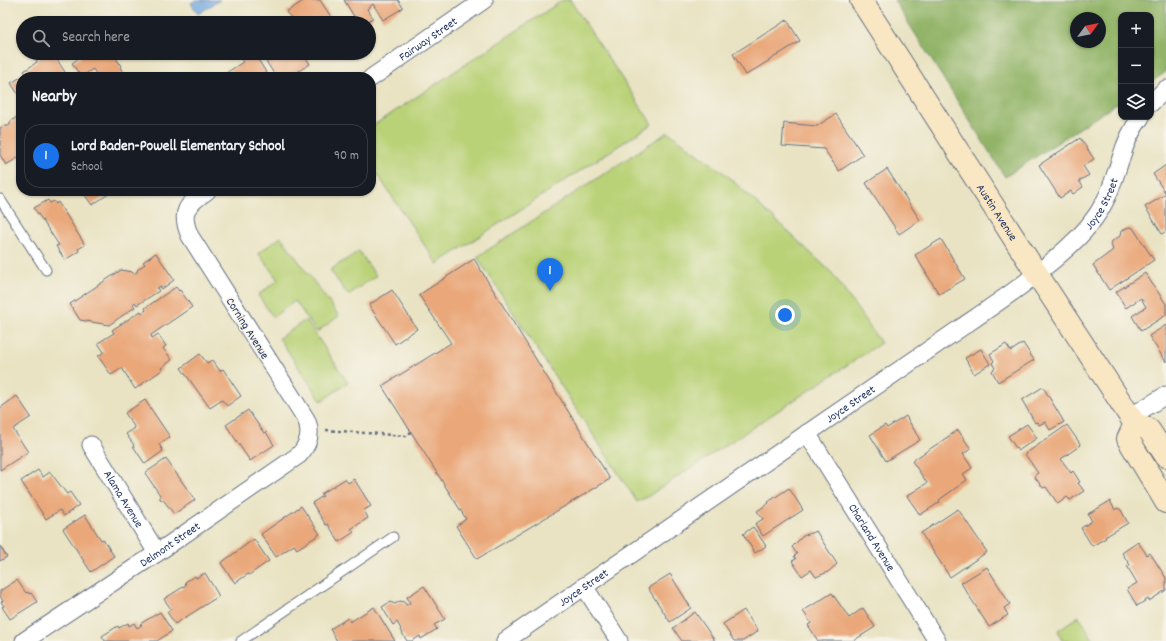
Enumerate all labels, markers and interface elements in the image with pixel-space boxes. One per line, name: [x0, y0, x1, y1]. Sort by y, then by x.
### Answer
north arrow: [1070, 12, 1106, 48]
map controls: [1118, 12, 1154, 120]
button: +: [1118, 12, 1154, 48]
street label: Fairway Street: [396, 13, 462, 66]
search box: [16, 16, 376, 60]
icon: search: [30, 27, 52, 49]
text: Search here: [62, 27, 130, 49]
button: −: [1118, 48, 1154, 84]
button: layers: [1118, 84, 1154, 120]
text: Nearby: [32, 86, 76, 110]
text: Lord Baden-Powell Elementary School: [71, 136, 285, 158]
text: 1: [45, 147, 47, 166]
text: 90 m: [334, 147, 359, 166]
text: School: [71, 158, 103, 177]
street label: Joyce Street: [1082, 176, 1124, 234]
street label: Austin Avenue: [971, 181, 1021, 245]
pin: 1: [537, 258, 563, 291]
street label: Corning Avenue: [221, 295, 272, 363]
your location: [775, 305, 795, 325]
street label: Joyce Street: [823, 382, 880, 428]
street label: Alama Avenue: [98, 468, 147, 532]
street label: Charland Avenue: [843, 501, 898, 575]
street label: Delmont Street: [137, 518, 205, 572]
street label: Joyce Street: [556, 565, 613, 611]

